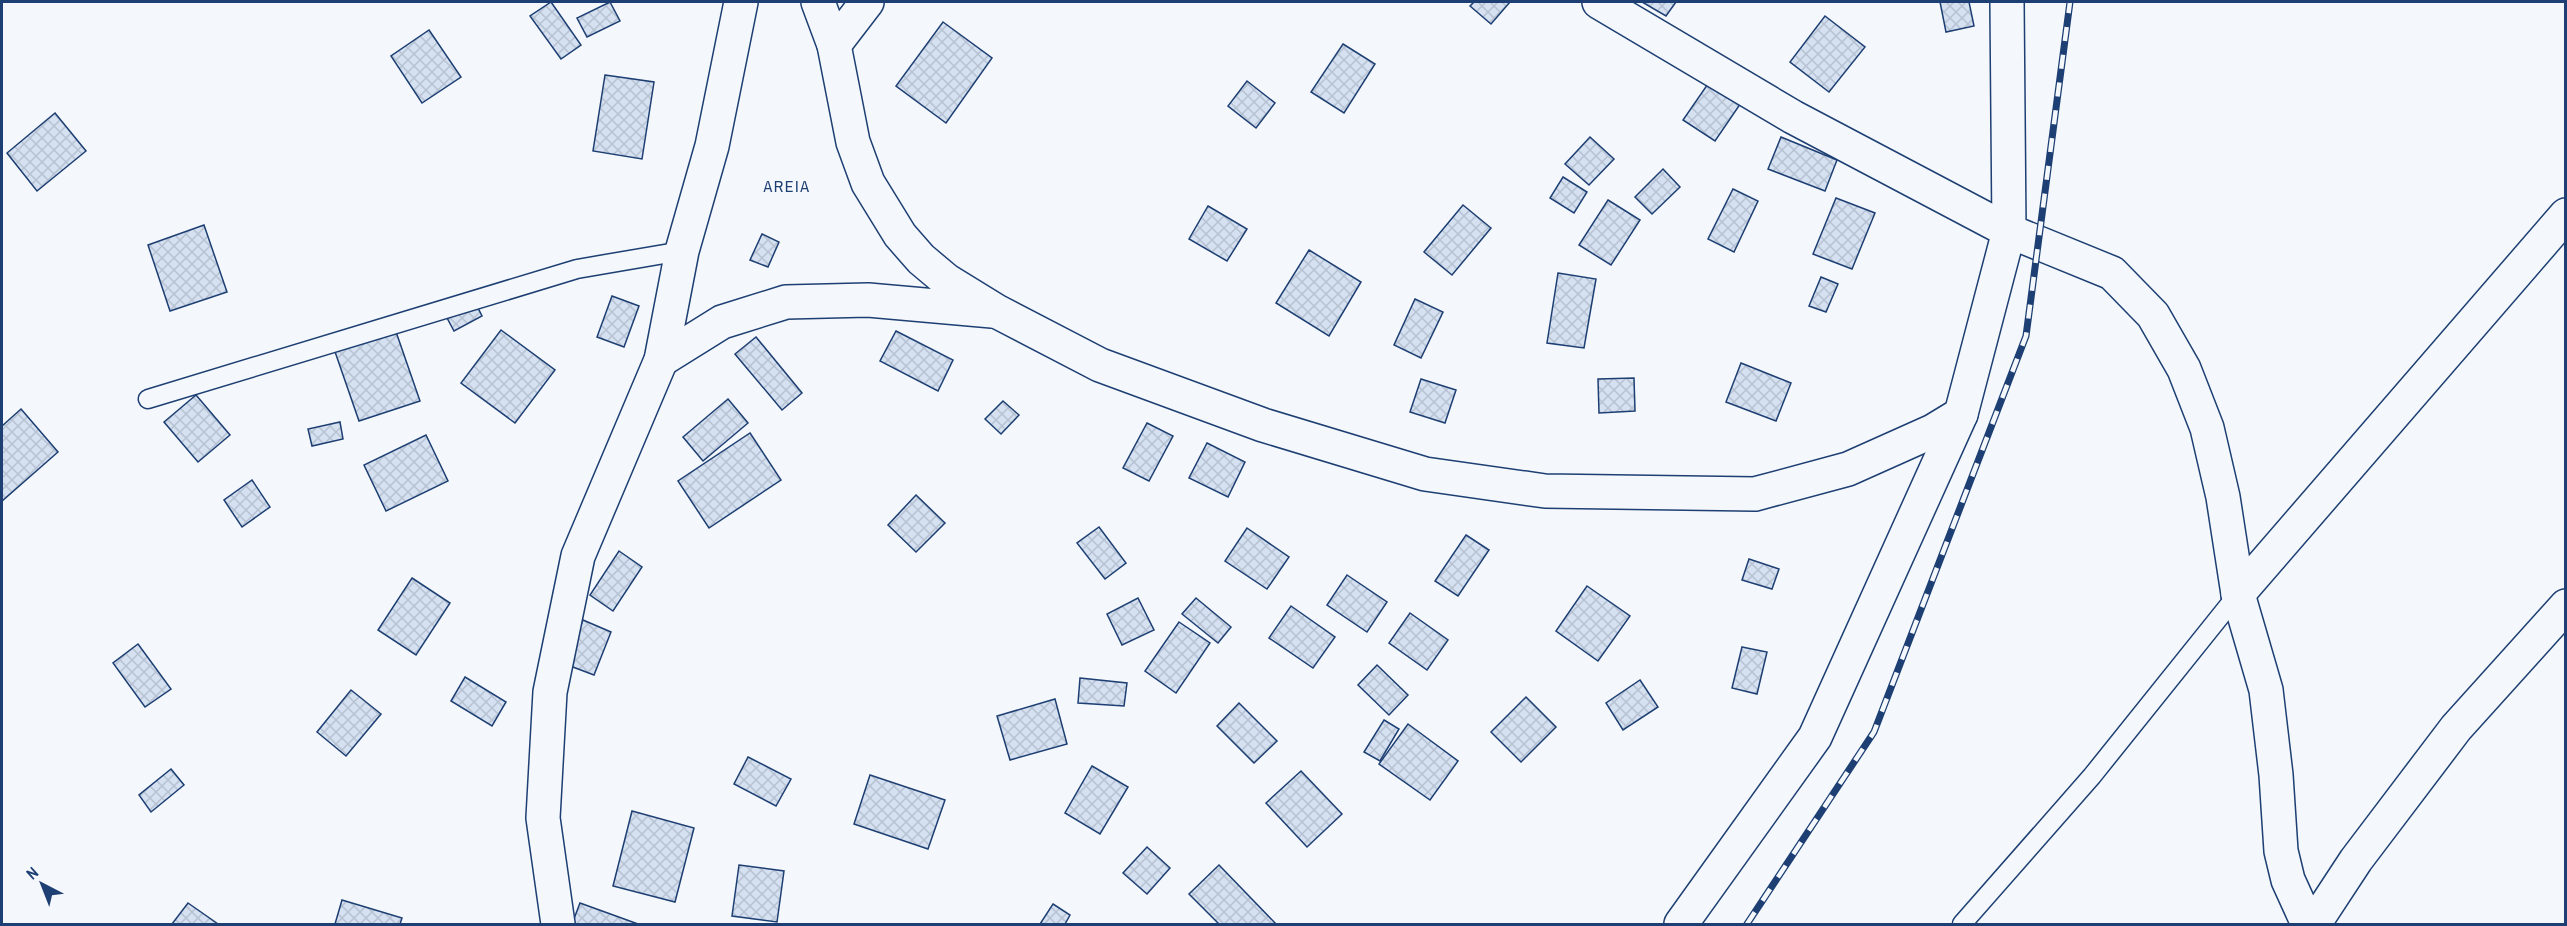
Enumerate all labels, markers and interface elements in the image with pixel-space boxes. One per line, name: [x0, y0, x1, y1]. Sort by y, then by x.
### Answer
district label: AREIA: [763, 175, 810, 197]
north arrow: [12, 854, 72, 914]
text: N: [21, 862, 43, 884]

